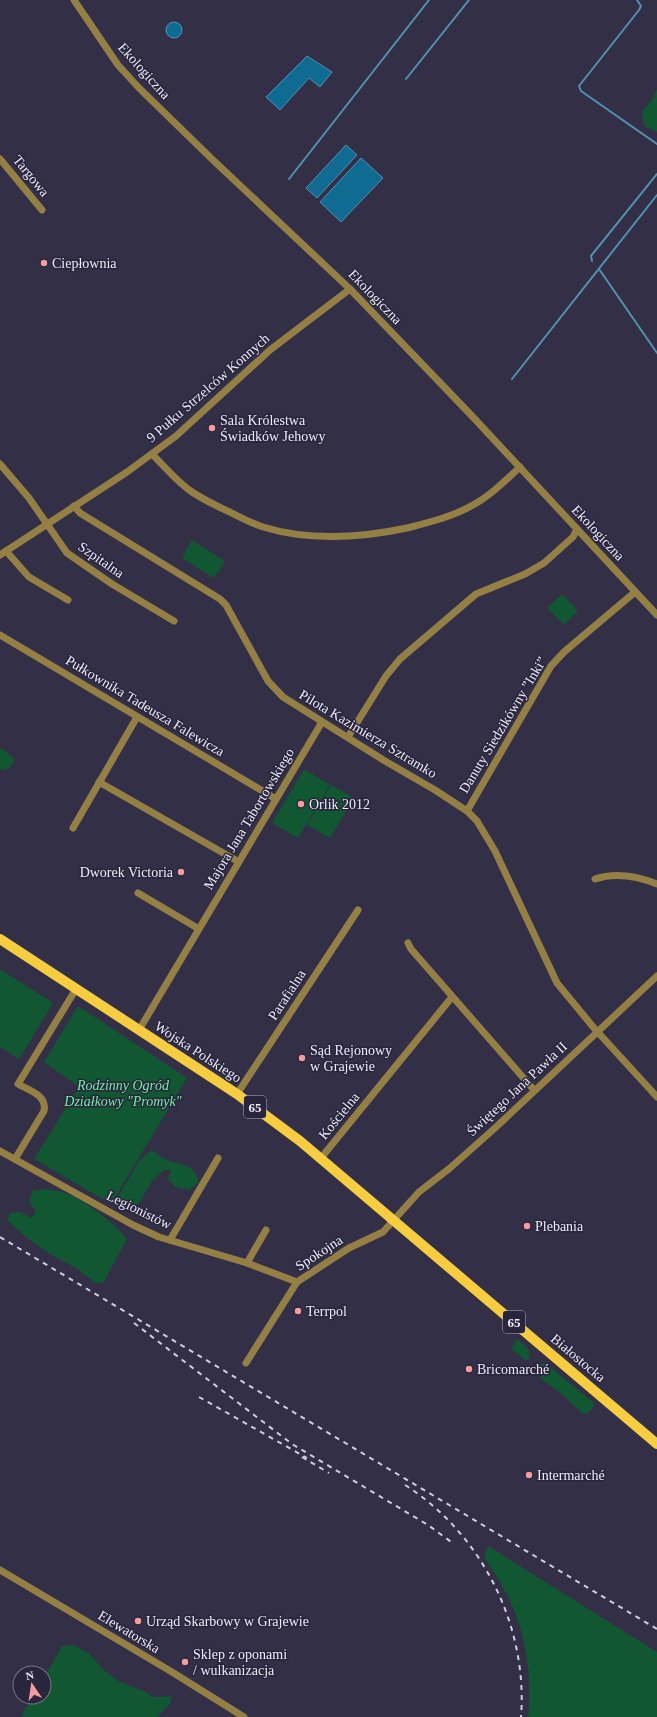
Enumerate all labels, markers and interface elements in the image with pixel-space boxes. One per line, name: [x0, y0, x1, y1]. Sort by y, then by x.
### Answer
street label: Ekologiczna: [115, 40, 174, 103]
street label: Targowa: [10, 152, 53, 200]
place label: Ciepłownia: [52, 256, 117, 271]
marker: Ciepłownia: [39, 258, 49, 268]
street label: Ekologiczna: [345, 267, 405, 328]
street label: 9 Pułku Strzelców Konnych: [144, 331, 272, 445]
place label: Sala Królestwa Świadków Jehowy: [220, 413, 325, 444]
marker: Sala Królestwa Świadków Jehowy: [207, 423, 217, 433]
street label: Ekologiczna: [569, 502, 628, 564]
street label: Szpitalna: [75, 539, 127, 582]
street label: Pułkownika Tadeusza Falewicza: [63, 653, 228, 760]
street label: Danuty Siedzikówny ”Inki”: [456, 654, 550, 796]
street label: Pilota Kazimierza Sztramko: [296, 687, 440, 781]
street label: Majora Jana Tabortowskiego: [201, 746, 297, 892]
place label: Orlik 2012: [309, 797, 370, 812]
marker: Orlik 2012: [296, 799, 306, 809]
place label: Dworek Victoria: [80, 865, 174, 880]
marker: Dworek Victoria: [176, 867, 186, 877]
street label: Parafialna: [265, 966, 309, 1023]
street label: Wojska Polskiego: [152, 1018, 244, 1086]
street label: Świętego Jana Pawła II: [463, 1038, 570, 1139]
place label: Sąd Rejonowy w Grajewie: [310, 1043, 392, 1074]
marker: Sąd Rejonowy w Grajewie: [297, 1053, 307, 1063]
park label: Rodzinny Ogród Działkowy "Promyk": [63, 1078, 182, 1109]
street label: Kościelna: [316, 1089, 363, 1142]
road number: 65: [244, 1096, 266, 1118]
street label: Legionistów: [104, 1188, 175, 1232]
place label: Plebania: [535, 1219, 584, 1234]
marker: Plebania: [522, 1221, 532, 1231]
street label: Spokojna: [293, 1232, 346, 1274]
place label: Terrpol: [306, 1304, 347, 1319]
marker: Terrpol: [293, 1306, 303, 1316]
road number: 65: [503, 1311, 525, 1333]
street label: Białostocka: [548, 1331, 609, 1385]
place label: Bricomarché: [477, 1362, 549, 1377]
marker: Bricomarché: [464, 1364, 474, 1374]
place label: Intermarché: [537, 1468, 605, 1483]
marker: Intermarché: [524, 1470, 534, 1480]
street label: Elewatorska: [95, 1608, 163, 1657]
place label: Urząd Skarbowy w Grajewie: [146, 1614, 309, 1629]
marker: Urząd Skarbowy w Grajewie: [133, 1616, 143, 1626]
place label: Sklep z oponami / wulkanizacja: [193, 1647, 287, 1678]
marker: Sklep z oponami / wulkanizacja: [180, 1657, 190, 1667]
north arrow: [12, 1665, 52, 1705]
text: N: [25, 1669, 35, 1682]

